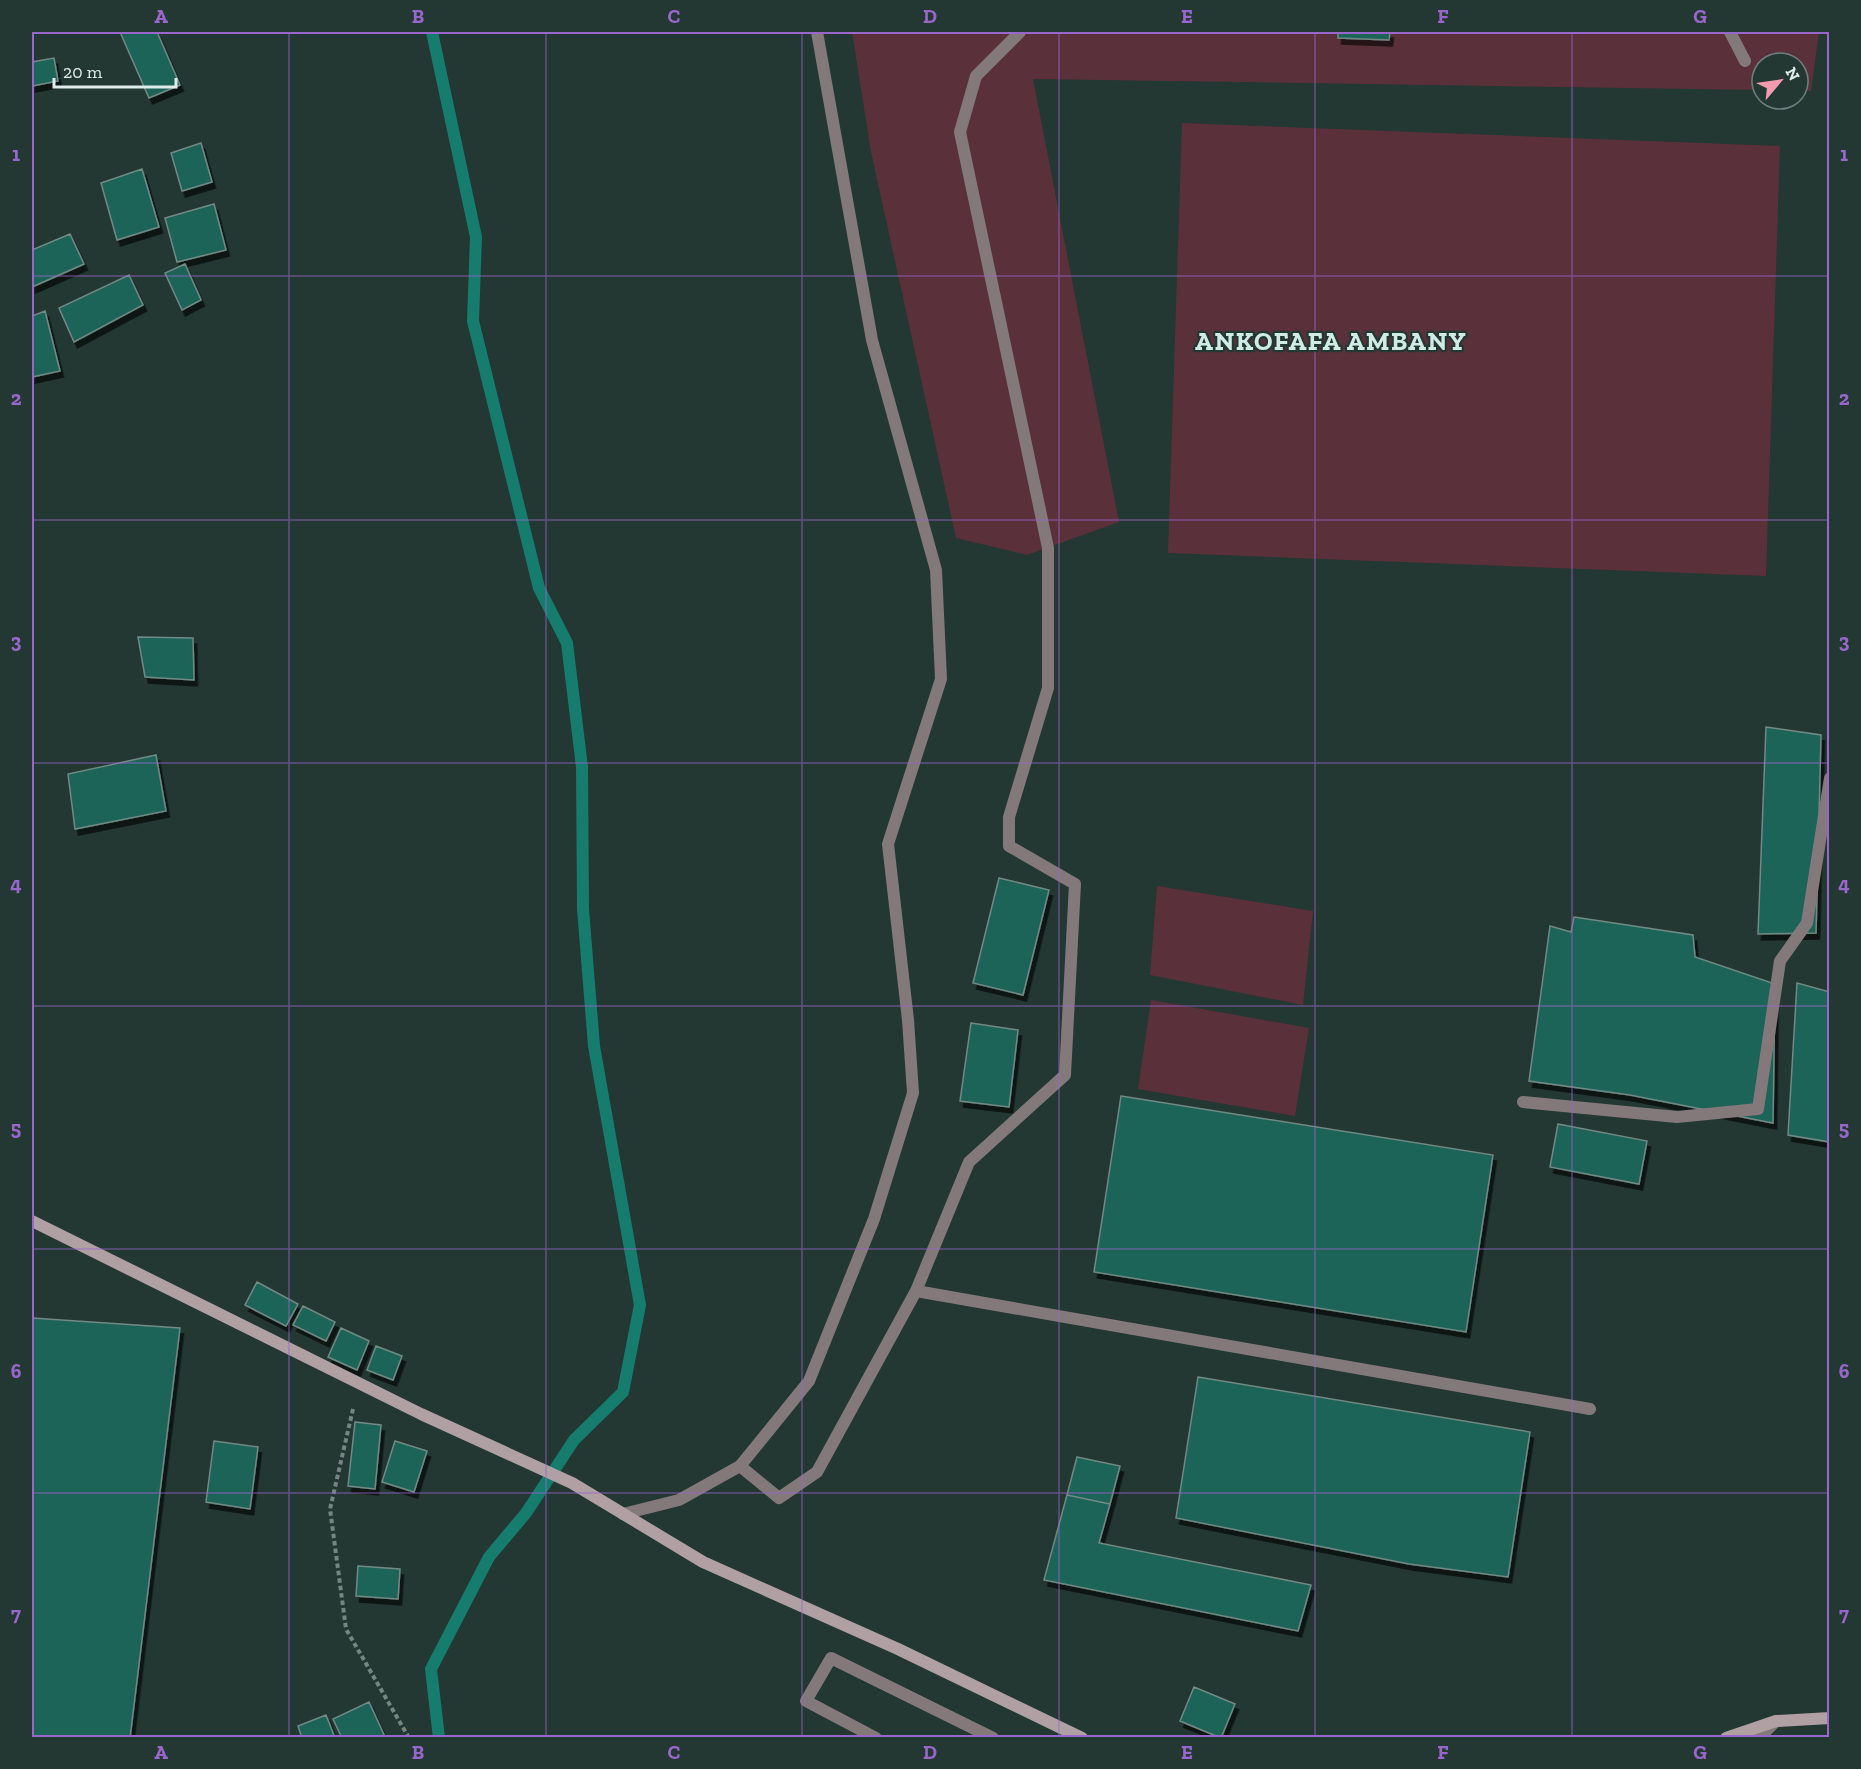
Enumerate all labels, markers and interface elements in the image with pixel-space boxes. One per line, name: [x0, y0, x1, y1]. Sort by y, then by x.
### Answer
text: A: [154, 4, 168, 28]
text: B: [412, 4, 424, 28]
text: C: [668, 4, 681, 28]
text: D: [923, 4, 937, 28]
text: E: [1181, 4, 1193, 28]
text: F: [1437, 4, 1449, 28]
text: G: [1693, 4, 1707, 28]
scale bar: [54, 51, 176, 89]
north arrow: [1750, 51, 1810, 111]
text: 20 m: [63, 61, 103, 83]
text: N: [1781, 64, 1804, 84]
text: 1: [12, 142, 20, 166]
text: 1: [1840, 142, 1848, 166]
district label: ANKOFAFA AMBANY: [1195, 325, 1467, 357]
text: 2: [11, 386, 22, 410]
text: 2: [1839, 386, 1850, 410]
text: 3: [11, 629, 22, 653]
text: 3: [1839, 629, 1850, 653]
text: 4: [10, 872, 22, 896]
text: 4: [1838, 872, 1850, 896]
text: 5: [11, 1116, 21, 1140]
text: 5: [1839, 1116, 1849, 1140]
text: 6: [11, 1359, 22, 1383]
text: 6: [1839, 1359, 1850, 1383]
text: 7: [11, 1602, 21, 1626]
text: 7: [1839, 1602, 1849, 1626]
text: A: [154, 1740, 168, 1764]
text: B: [412, 1740, 424, 1764]
text: C: [668, 1740, 681, 1764]
text: D: [923, 1740, 937, 1764]
text: E: [1181, 1740, 1193, 1764]
text: F: [1437, 1740, 1449, 1764]
text: G: [1693, 1740, 1707, 1764]

